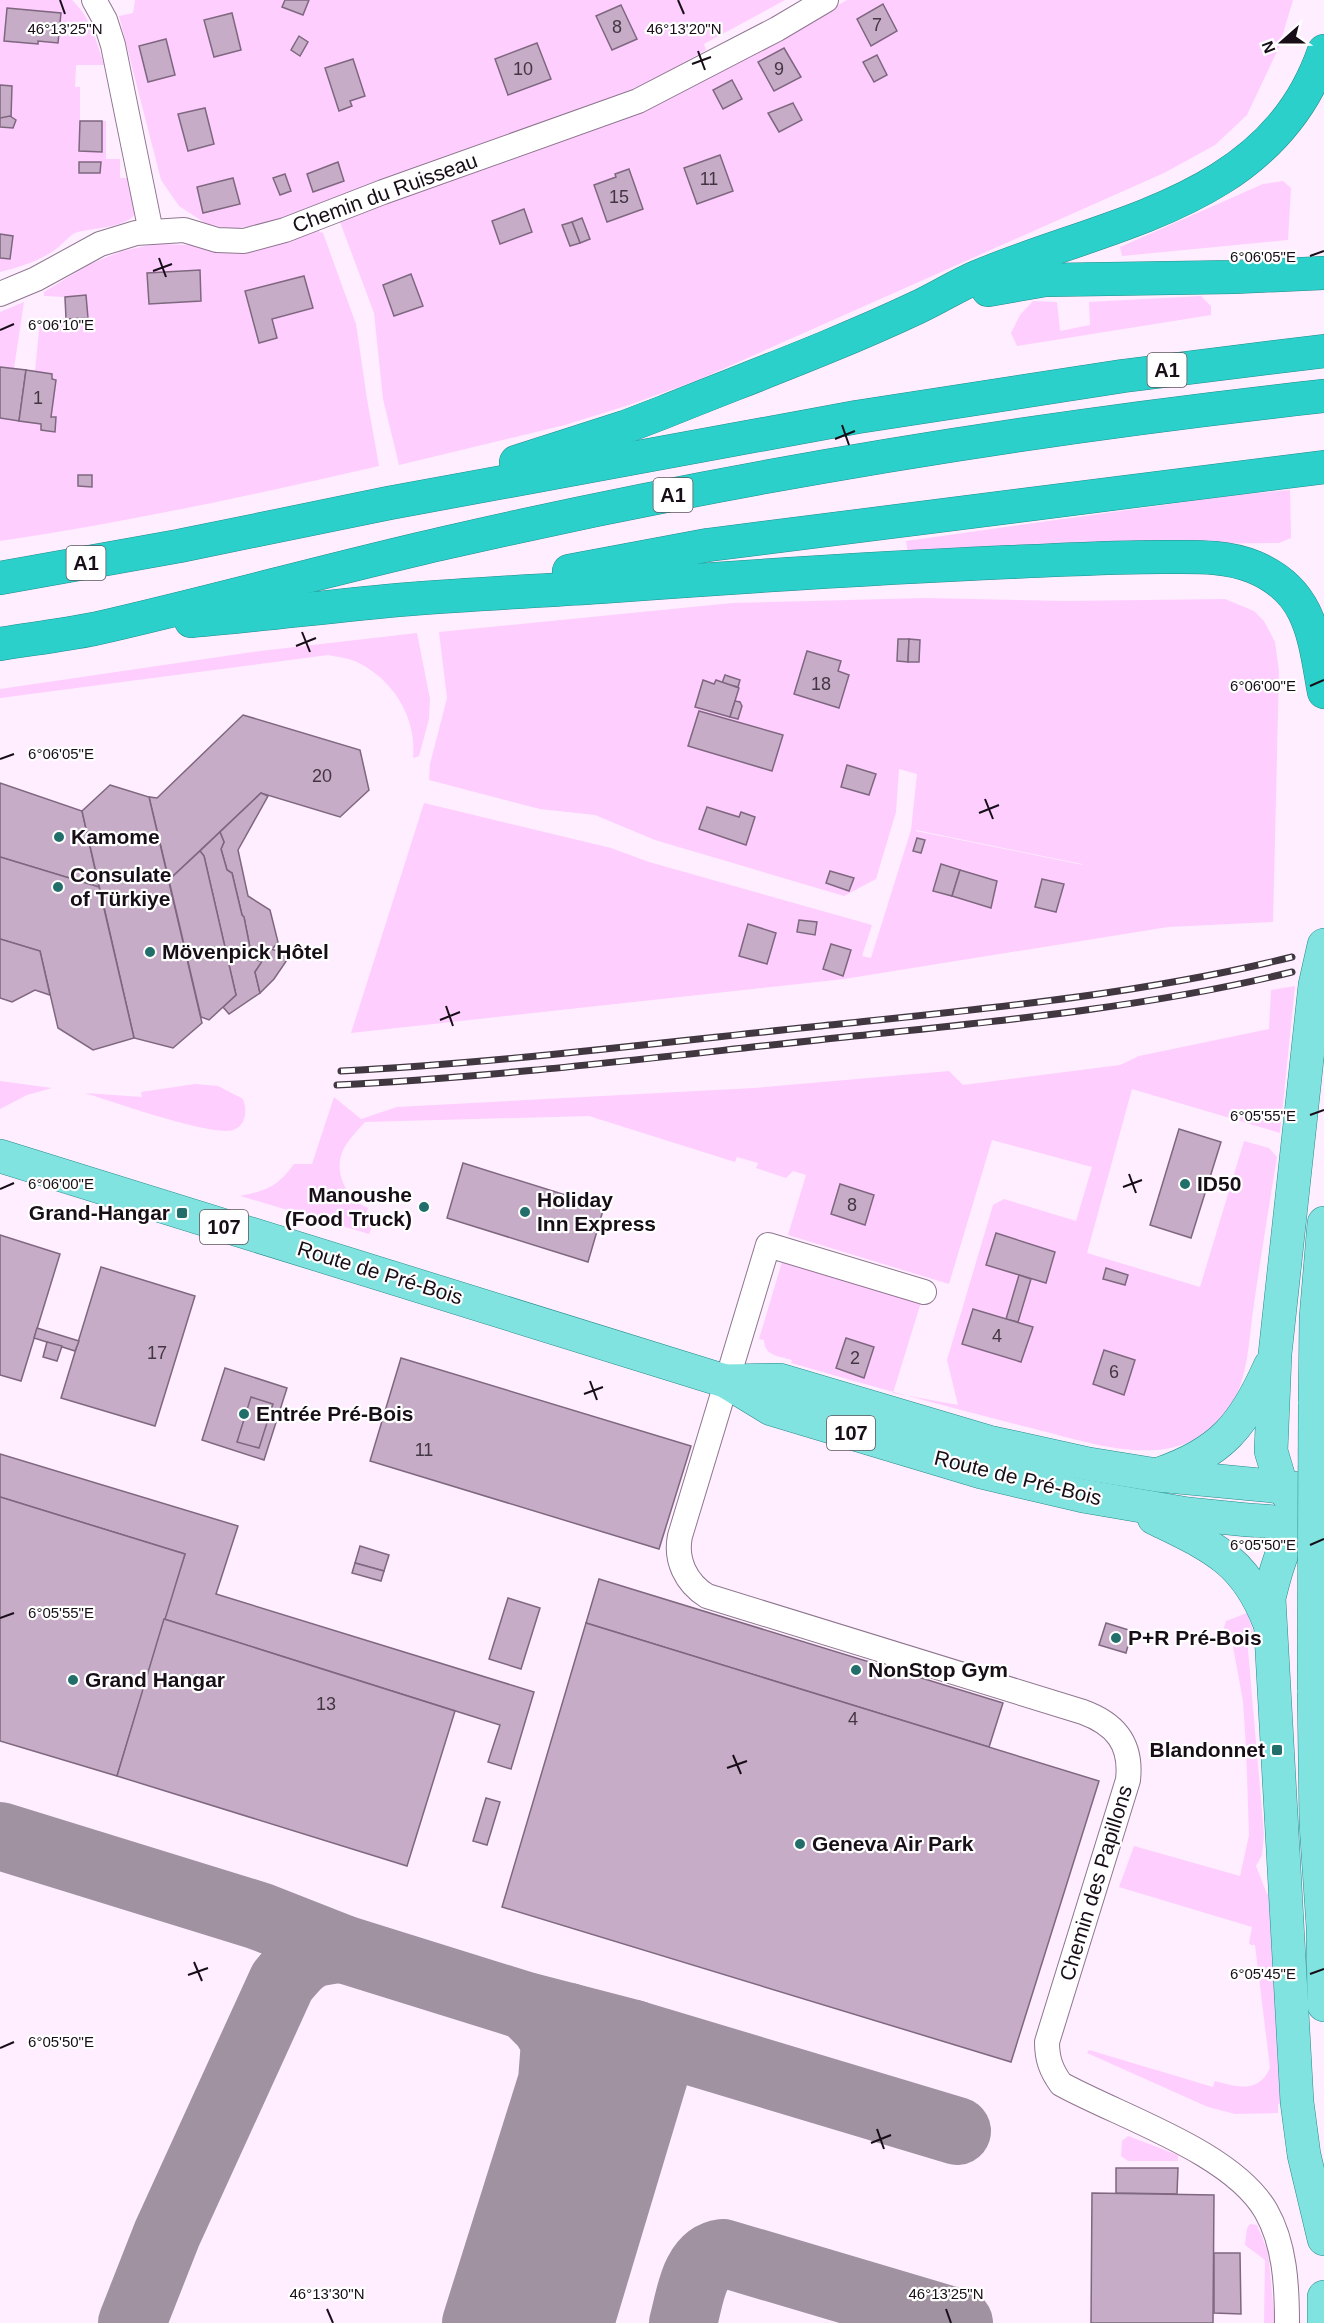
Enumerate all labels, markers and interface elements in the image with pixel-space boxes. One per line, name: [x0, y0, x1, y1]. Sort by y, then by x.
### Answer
north arrow: [1252, 12, 1312, 72]
house number: 7: [872, 15, 882, 35]
house number: 8: [612, 17, 622, 37]
text: 46°13'25"N: [27, 20, 103, 37]
text: 46°13'20"N: [646, 20, 722, 37]
text: N: [1258, 39, 1278, 56]
house number: 10: [513, 59, 533, 79]
house number: 9: [774, 59, 784, 79]
street label: Chemin du Ruisseau: [289, 148, 480, 237]
house number: 11: [700, 169, 718, 189]
house number: 15: [609, 187, 629, 207]
text: 6°06'05"E: [1230, 248, 1296, 265]
text: 6°06'10"E: [28, 316, 94, 333]
road number: A1: [1148, 353, 1186, 387]
house number: 1: [33, 388, 43, 408]
road number: A1: [654, 478, 692, 512]
road number: A1: [66, 546, 106, 580]
house number: 18: [811, 674, 831, 694]
text: 6°06'00"E: [1230, 677, 1296, 694]
text: 6°06'05"E: [28, 745, 94, 762]
house number: 20: [312, 766, 332, 786]
place label: Kamome: [71, 825, 160, 848]
marker: Kamome: [52, 830, 66, 844]
place label: Consulate of Türkiye: [70, 863, 172, 910]
marker: Consulate of Türkiye: [51, 880, 65, 894]
place label: Mövenpick Hôtel: [162, 940, 329, 963]
marker: Mövenpick Hôtel: [143, 945, 157, 959]
text: 6°05'55"E: [1230, 1107, 1296, 1124]
place label: ID50: [1197, 1172, 1241, 1195]
text: 6°06'00"E: [28, 1175, 94, 1192]
marker: ID50: [1178, 1177, 1192, 1191]
place label: Manoushe (Food Truck): [285, 1183, 412, 1230]
place label: Holiday Inn Express: [537, 1188, 656, 1235]
house number: 8: [847, 1195, 857, 1215]
marker: Manoushe (Food Truck): [417, 1200, 431, 1214]
place label: Grand-Hangar: [29, 1201, 170, 1224]
marker: Holiday Inn Express: [518, 1205, 532, 1219]
marker: Grand-Hangar: [175, 1206, 189, 1220]
road number: 107: [200, 1210, 248, 1244]
street label: Route de Pré-Bois: [295, 1236, 466, 1309]
house number: 4: [992, 1326, 1002, 1346]
house number: 17: [147, 1343, 167, 1363]
house number: 2: [850, 1348, 860, 1368]
house number: 6: [1109, 1362, 1119, 1382]
place label: Entrée Pré-Bois: [256, 1402, 414, 1425]
marker: Entrée Pré-Bois: [237, 1407, 251, 1421]
road number: 107: [827, 1416, 875, 1450]
house number: 11: [415, 1440, 433, 1460]
street label: Route de Pré-Bois: [932, 1446, 1104, 1509]
text: 6°05'50"E: [1230, 1536, 1296, 1553]
text: 6°05'55"E: [28, 1604, 94, 1621]
place label: P+R Pré-Bois: [1128, 1626, 1262, 1649]
marker: P+R Pré-Bois: [1109, 1631, 1123, 1645]
place label: NonStop Gym: [868, 1658, 1008, 1681]
marker: NonStop Gym: [849, 1663, 863, 1677]
place label: Grand Hangar: [85, 1668, 225, 1691]
marker: Grand Hangar: [66, 1673, 80, 1687]
house number: 13: [316, 1694, 336, 1714]
house number: 4: [848, 1709, 858, 1729]
place label: Blandonnet: [1150, 1738, 1265, 1761]
marker: Blandonnet: [1270, 1743, 1284, 1757]
street label: Chemin des Papillons: [1055, 1782, 1136, 1983]
place label: Geneva Air Park: [812, 1832, 974, 1855]
marker: Geneva Air Park: [793, 1837, 807, 1851]
text: 6°05'45"E: [1230, 1965, 1296, 1982]
text: 6°05'50"E: [28, 2033, 94, 2050]
text: 46°13'30"N: [289, 2285, 365, 2302]
text: 46°13'25"N: [908, 2285, 984, 2302]

